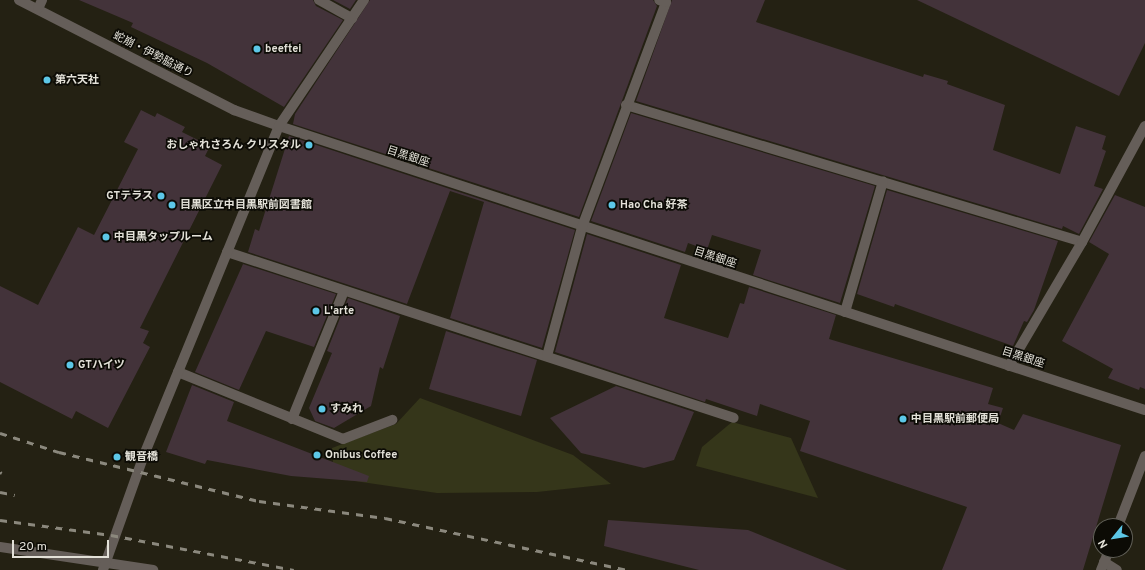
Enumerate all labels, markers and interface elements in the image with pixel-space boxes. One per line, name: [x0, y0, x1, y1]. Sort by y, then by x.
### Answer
street label: 蛇崩・伊勢脇通り: [111, 29, 195, 81]
place label: beeftei: [265, 42, 301, 56]
marker: beeftei: [252, 44, 262, 54]
place label: 第六天社: [55, 73, 99, 87]
marker: 第六天社: [42, 75, 52, 85]
place label: おしゃれさろん クリスタル: [166, 138, 301, 152]
marker: おしゃれさろん クリスタル: [304, 140, 314, 150]
street label: 目黒銀座: [385, 144, 431, 170]
place label: GTテラス: [106, 189, 153, 203]
marker: GTテラス: [156, 191, 166, 201]
place label: 目黒区立中目黒駅前図書館: [180, 198, 312, 212]
place label: Hao Cha 好茶: [620, 198, 688, 212]
marker: 目黒区立中目黒駅前図書館: [167, 200, 177, 210]
marker: Hao Cha 好茶: [607, 200, 617, 210]
place label: 中目黒タップルーム: [114, 230, 213, 244]
marker: 中目黒タップルーム: [101, 232, 111, 242]
street label: 目黒銀座: [692, 245, 738, 271]
place label: L'arte: [324, 304, 354, 318]
marker: L'arte: [311, 306, 321, 316]
street label: 目黒銀座: [1000, 345, 1046, 371]
place label: GTハイツ: [78, 358, 125, 372]
marker: GTハイツ: [65, 360, 75, 370]
place label: すみれ: [330, 402, 363, 416]
marker: すみれ: [317, 404, 327, 414]
place label: 中目黒駅前郵便局: [911, 412, 999, 426]
marker: 中目黒駅前郵便局: [898, 414, 908, 424]
place label: Onibus Coffee: [325, 448, 397, 462]
place label: 観音橋: [125, 450, 158, 464]
marker: Onibus Coffee: [312, 450, 322, 460]
marker: 観音橋: [112, 452, 122, 462]
north arrow: [1093, 518, 1133, 558]
scale bar: [14, 532, 111, 558]
text: N: [1095, 537, 1112, 550]
text: 20 m: [19, 539, 47, 555]

